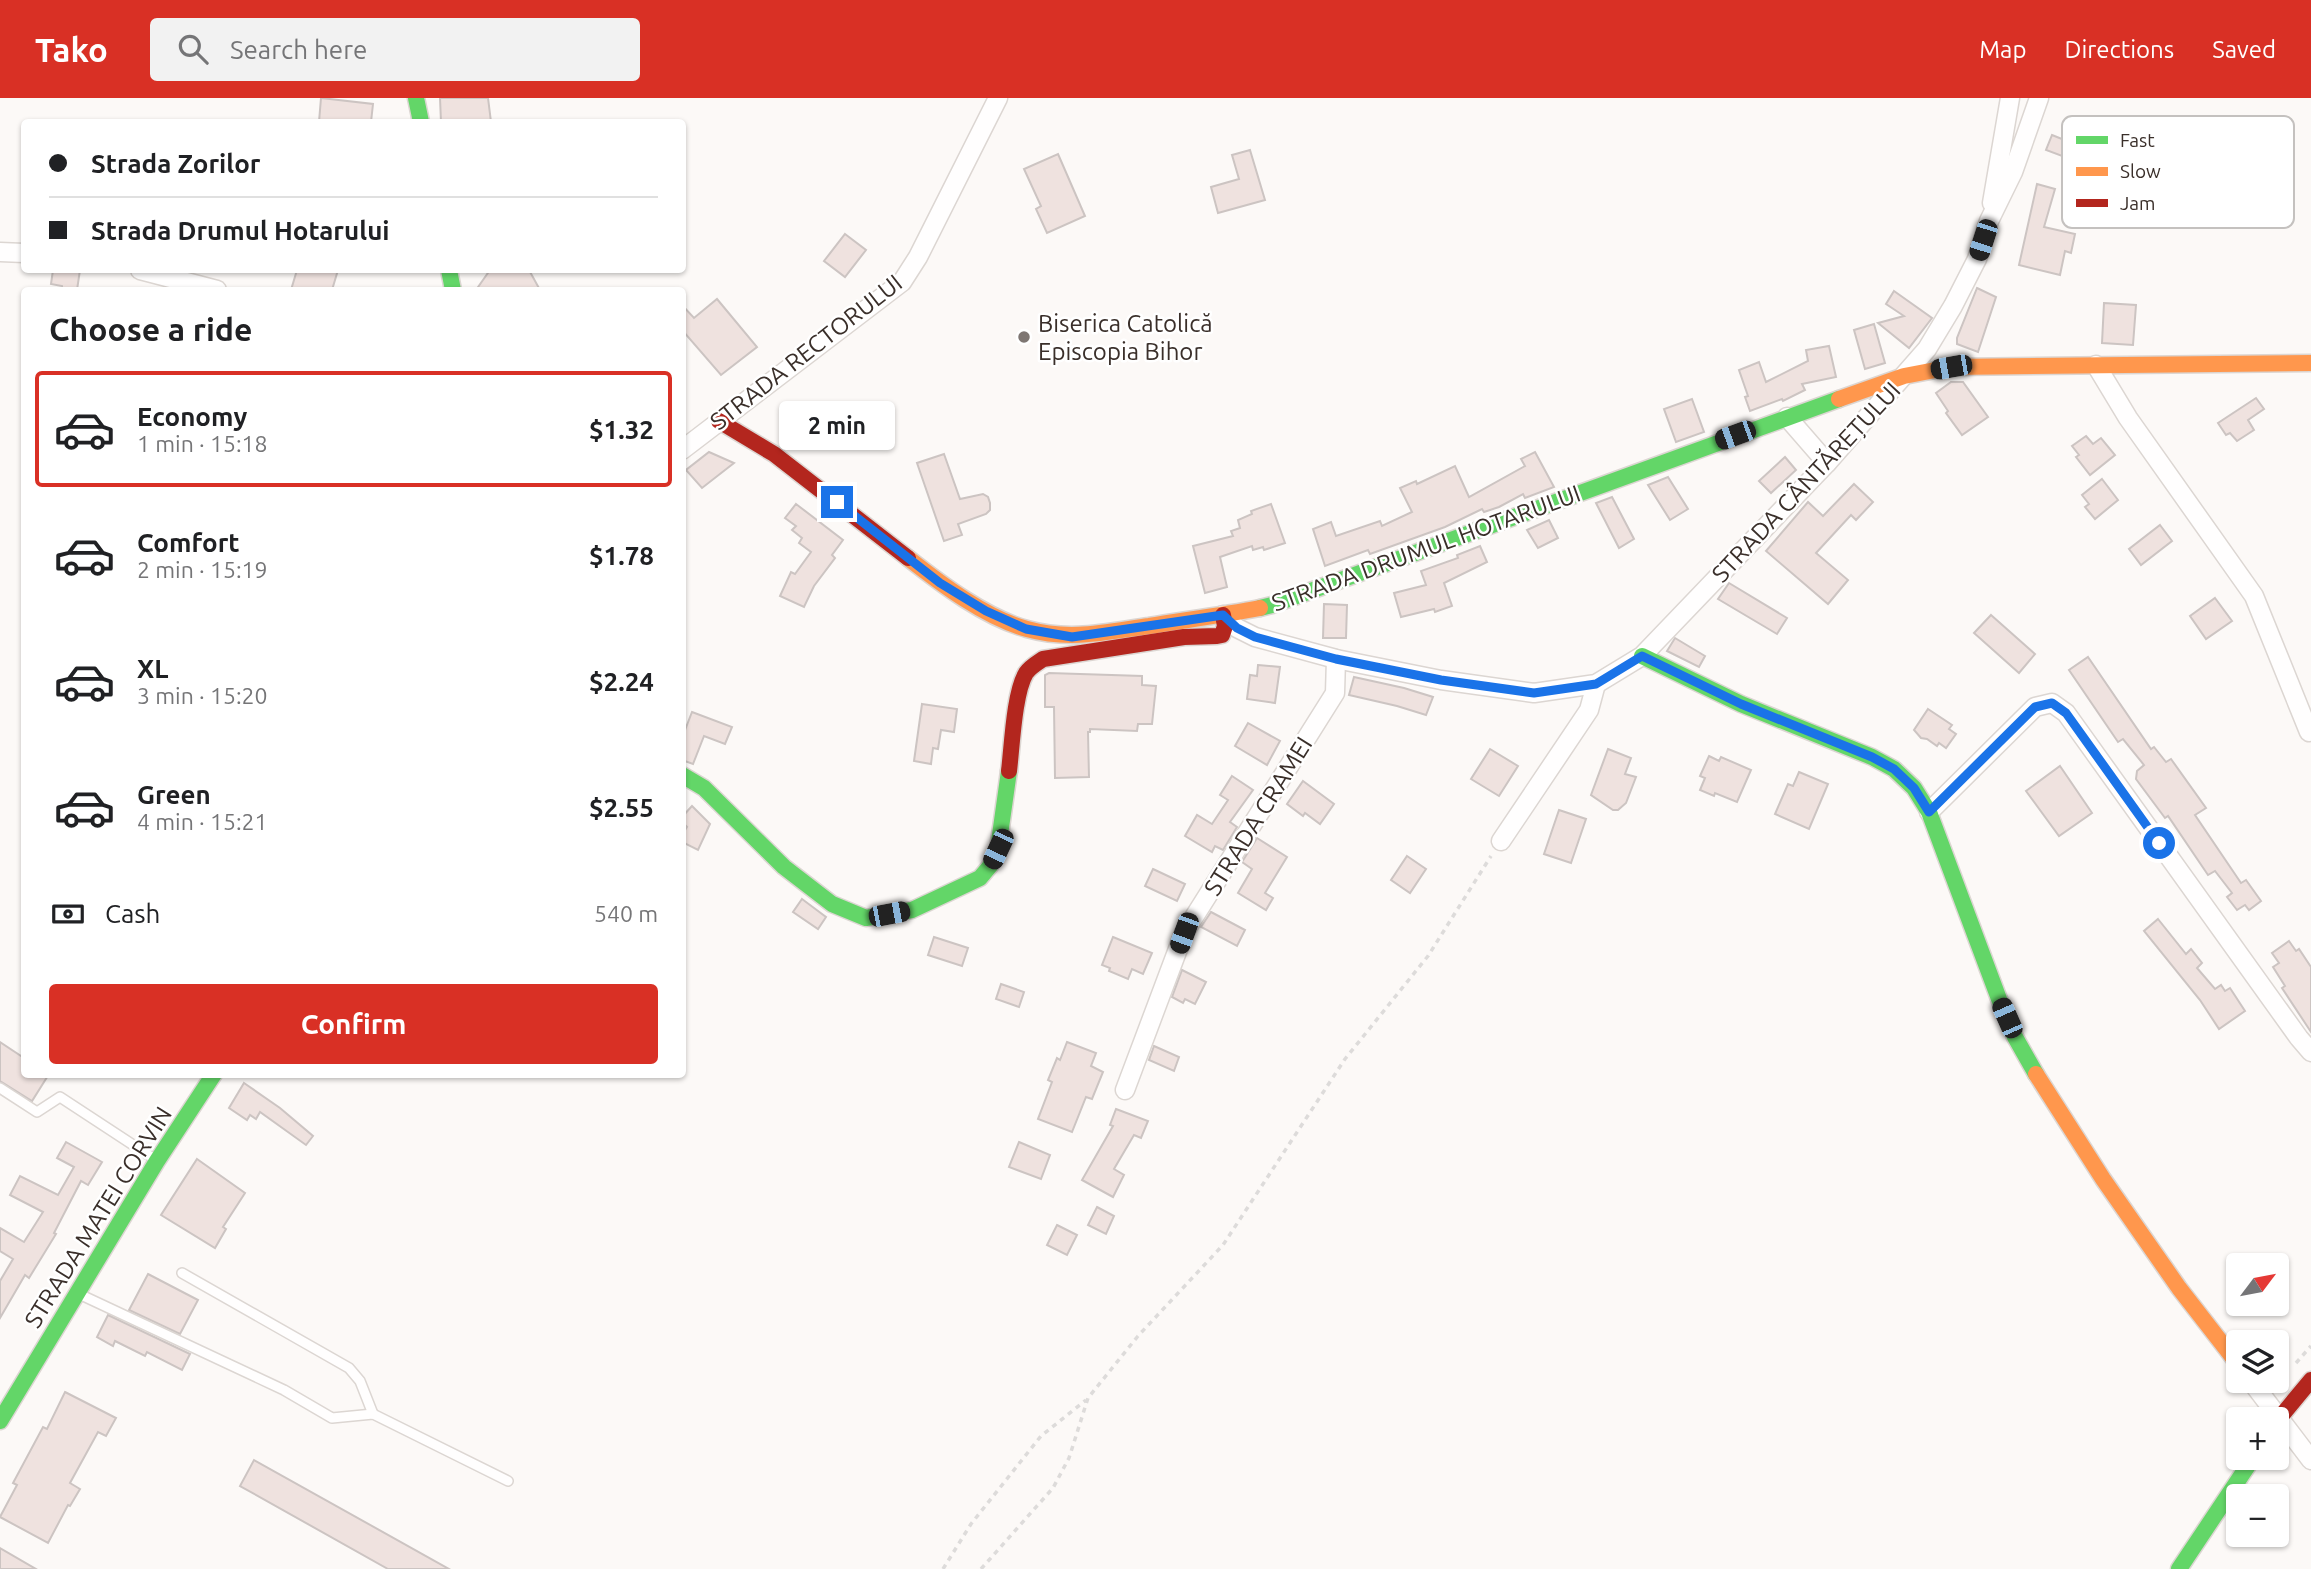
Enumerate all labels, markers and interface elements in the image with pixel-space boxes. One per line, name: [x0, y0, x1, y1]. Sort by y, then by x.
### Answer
search box: [150, 18, 640, 81]
icon: search: [174, 30, 212, 68]
text: Tako: [35, 31, 108, 68]
text: Search here: [230, 35, 367, 64]
text: Map: [1979, 36, 2026, 63]
text: Directions: [2064, 36, 2174, 63]
text: Saved: [2212, 36, 2276, 63]
legend: [2062, 116, 2294, 228]
text: Fast: [2120, 129, 2155, 151]
text: Strada Zorilor: [91, 149, 261, 178]
text: Slow: [2120, 160, 2161, 182]
text: Jam: [2120, 192, 2156, 214]
text: Strada Drumul Hotarului: [91, 216, 390, 245]
car: [1967, 217, 2000, 263]
street label: STRADA RECTORULUI: [705, 269, 907, 435]
place label: Biserica Catolică Episcopia Bihor: [1038, 310, 1213, 365]
text: Choose a ride: [49, 311, 252, 347]
marker: Biserica Catolică Episcopia Bihor: [1016, 329, 1032, 345]
car: [1929, 353, 1974, 381]
street label: STRADA CÂNTĂREȚULUI: [1706, 376, 1906, 587]
icon: car: [53, 398, 116, 461]
callout: 2 min: [779, 400, 895, 450]
text: Economy: [137, 402, 247, 431]
text: 2 min: [808, 413, 866, 438]
text: $1.32: [589, 415, 654, 444]
car: [1712, 418, 1759, 452]
text: 1 min · 15:18: [137, 431, 268, 456]
street label: STRADA DRUMUL HOTARULUI: [1268, 479, 1584, 617]
route end: [821, 486, 853, 518]
icon: car: [53, 524, 116, 587]
text: Comfort: [137, 528, 240, 557]
text: $1.78: [589, 541, 654, 570]
text: 2 min · 15:19: [137, 557, 268, 582]
icon: car: [53, 650, 116, 713]
text: XL: [137, 654, 168, 683]
text: $2.24: [589, 667, 654, 696]
text: 3 min · 15:20: [137, 683, 268, 708]
street label: STRADA CRAMEI: [1199, 732, 1317, 900]
icon: car: [53, 776, 116, 839]
text: Green: [137, 780, 211, 809]
text: $2.55: [589, 793, 654, 822]
text: 4 min · 15:21: [137, 809, 268, 834]
car: [980, 826, 1017, 872]
route start: [2143, 827, 2175, 859]
icon: cash: [49, 895, 87, 933]
text: Cash: [105, 899, 160, 928]
car: [867, 900, 912, 928]
text: 540 m: [594, 901, 658, 926]
car: [1167, 910, 1202, 956]
button: Confirm: [49, 984, 658, 1064]
car: [1989, 995, 2026, 1041]
street label: STRADA MATEI CORVIN: [19, 1102, 177, 1332]
north arrow: [2226, 1253, 2289, 1316]
map controls: [2226, 1253, 2289, 1547]
button: layers: [2226, 1330, 2289, 1393]
button: +: [2226, 1407, 2289, 1470]
button: −: [2226, 1484, 2289, 1547]

